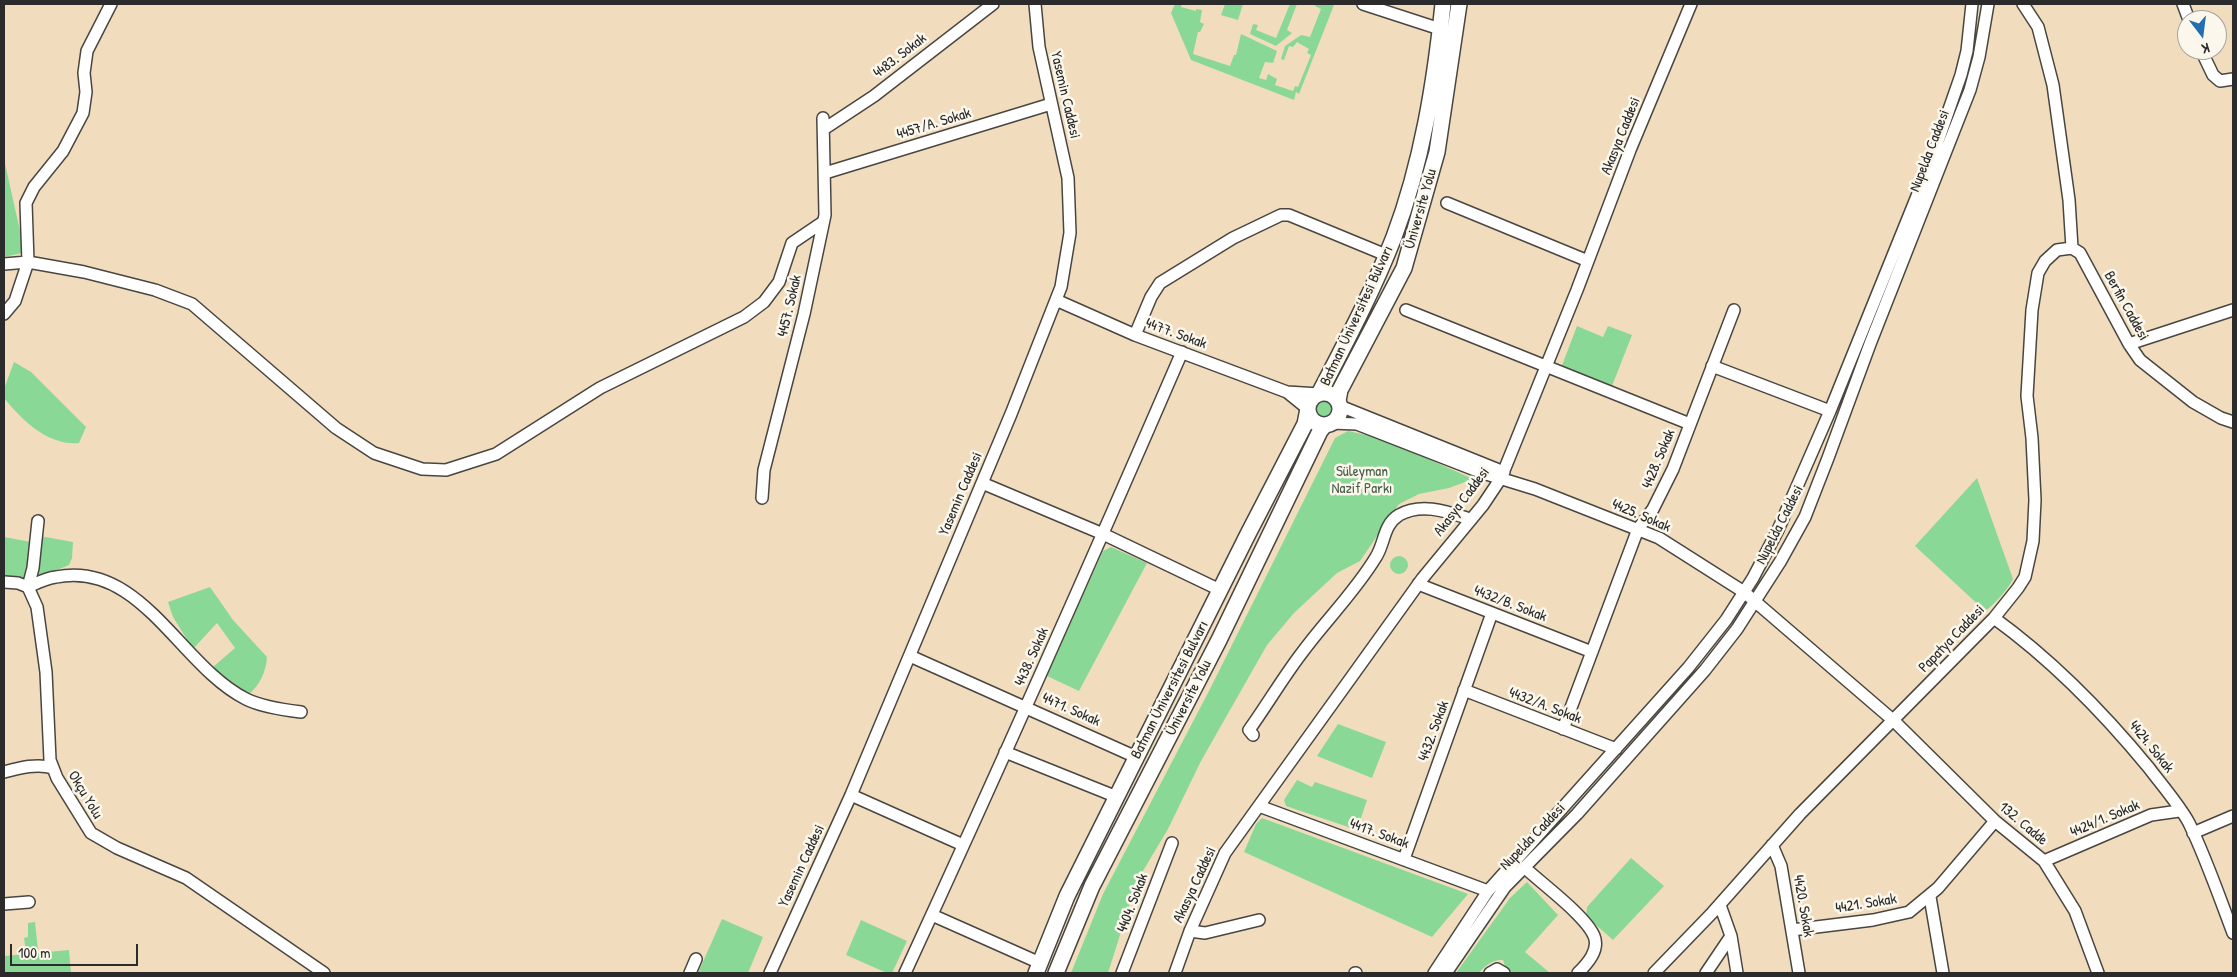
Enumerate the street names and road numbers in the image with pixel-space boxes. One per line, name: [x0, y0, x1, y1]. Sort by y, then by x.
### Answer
street label: 4483. Sokak: [870, 30, 930, 82]
street label: Yasemin Caddesi: [1046, 50, 1084, 140]
street label: Akasya Caddesi: [1597, 95, 1645, 177]
street label: 4457/A. Sokak: [895, 104, 973, 144]
street label: Nupelda Caddesi: [1906, 107, 1954, 195]
street label: Üniversite Yolu: [1401, 167, 1441, 251]
street label: Batman Üniversitesi Bulvarı: [1317, 243, 1397, 389]
street label: Berfin Caddesi: [2100, 268, 2152, 344]
street label: 4457. Sokak: [774, 273, 806, 339]
street label: 4477. Sokak: [1143, 315, 1209, 353]
street label: 4428. Sokak: [1638, 427, 1680, 491]
street label: Yasemin Caddesi: [935, 450, 987, 538]
street label: Akasya Caddesi: [1430, 464, 1494, 540]
street label: Nupelda Caddesi: [1752, 482, 1808, 568]
street label: 4425. Sokak: [1609, 495, 1673, 537]
street label: 4432/B. Sokak: [1471, 582, 1549, 626]
street label: Papatya Caddesi: [1915, 601, 1989, 677]
street label: Batman Üniversitesi Bulvarı: [1127, 618, 1213, 762]
street label: 4438. Sokak: [1011, 625, 1053, 689]
street label: Üniversite Yolu: [1162, 657, 1216, 739]
street label: 4432/A. Sokak: [1506, 684, 1584, 728]
street label: 4471. Sokak: [1039, 689, 1103, 731]
street label: 4432. Sokak: [1415, 698, 1453, 764]
street label: 4424. Sokak: [2125, 717, 2177, 777]
street label: Okçu Yolu: [64, 768, 106, 822]
street label: 4424/1. Sokak: [2068, 796, 2142, 842]
street label: 132. Cadde: [1995, 799, 2051, 849]
street label: Nupelda Caddesi: [1497, 800, 1569, 874]
street label: 4417. Sokak: [1347, 815, 1411, 853]
street label: Yasemin Caddesi: [775, 822, 829, 910]
street label: Akasya Caddesi: [1170, 844, 1220, 926]
street label: 4404. Sokak: [1114, 871, 1152, 935]
street label: 4420. Sokak: [1789, 873, 1817, 939]
street label: 4421. Sokak: [1834, 890, 1898, 918]

